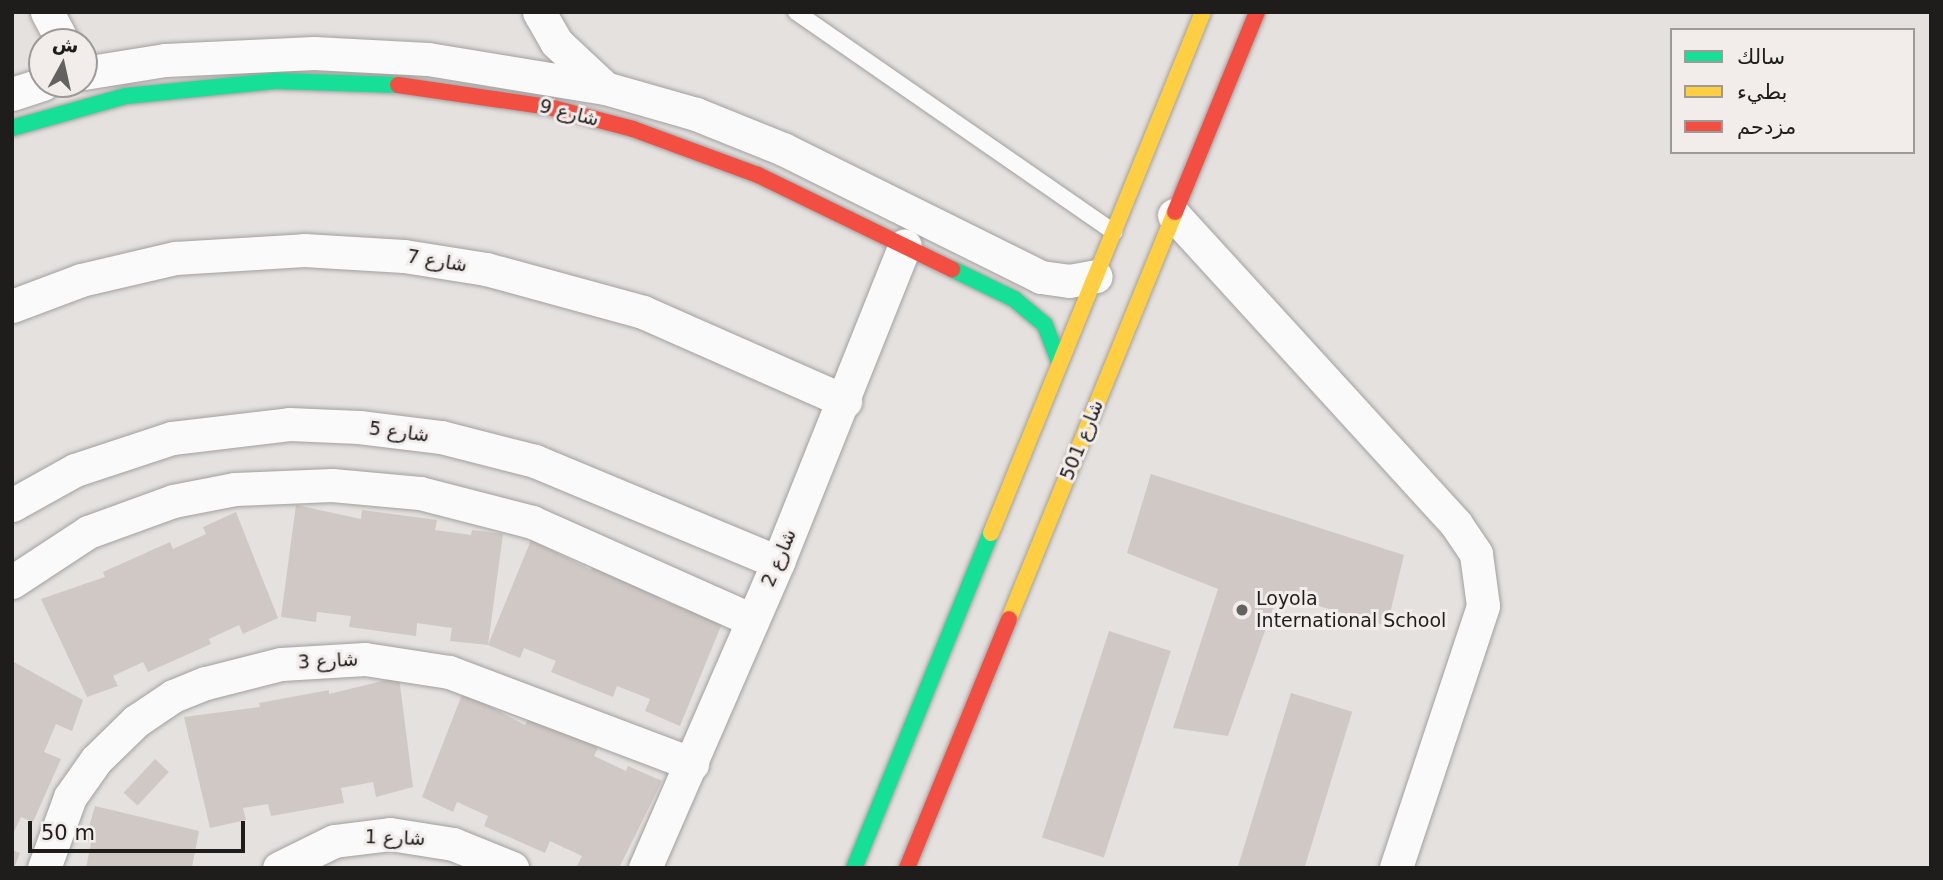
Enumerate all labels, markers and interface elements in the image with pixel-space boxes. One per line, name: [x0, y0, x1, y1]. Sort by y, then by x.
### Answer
north arrow: [28, 28, 98, 98]
legend: [1670, 28, 1915, 154]
text: ش: [51, 31, 80, 57]
text: سالك: [1737, 45, 1785, 69]
text: بطيء: [1737, 80, 1787, 104]
street label: شارع 9: [537, 95, 601, 131]
text: مزدحم: [1737, 115, 1796, 139]
street label: شارع 7: [405, 245, 469, 277]
street label: شارع 501: [1056, 397, 1108, 483]
street label: شارع 5: [368, 417, 430, 447]
street label: شارع 2: [757, 526, 801, 590]
place label: Loyola International School: [1256, 588, 1446, 632]
marker: Loyola International School: [1234, 602, 1250, 618]
street label: شارع 3: [297, 648, 359, 674]
scale bar: [32, 806, 248, 850]
text: 50 m: [41, 821, 95, 845]
street label: شارع 1: [364, 826, 426, 850]

